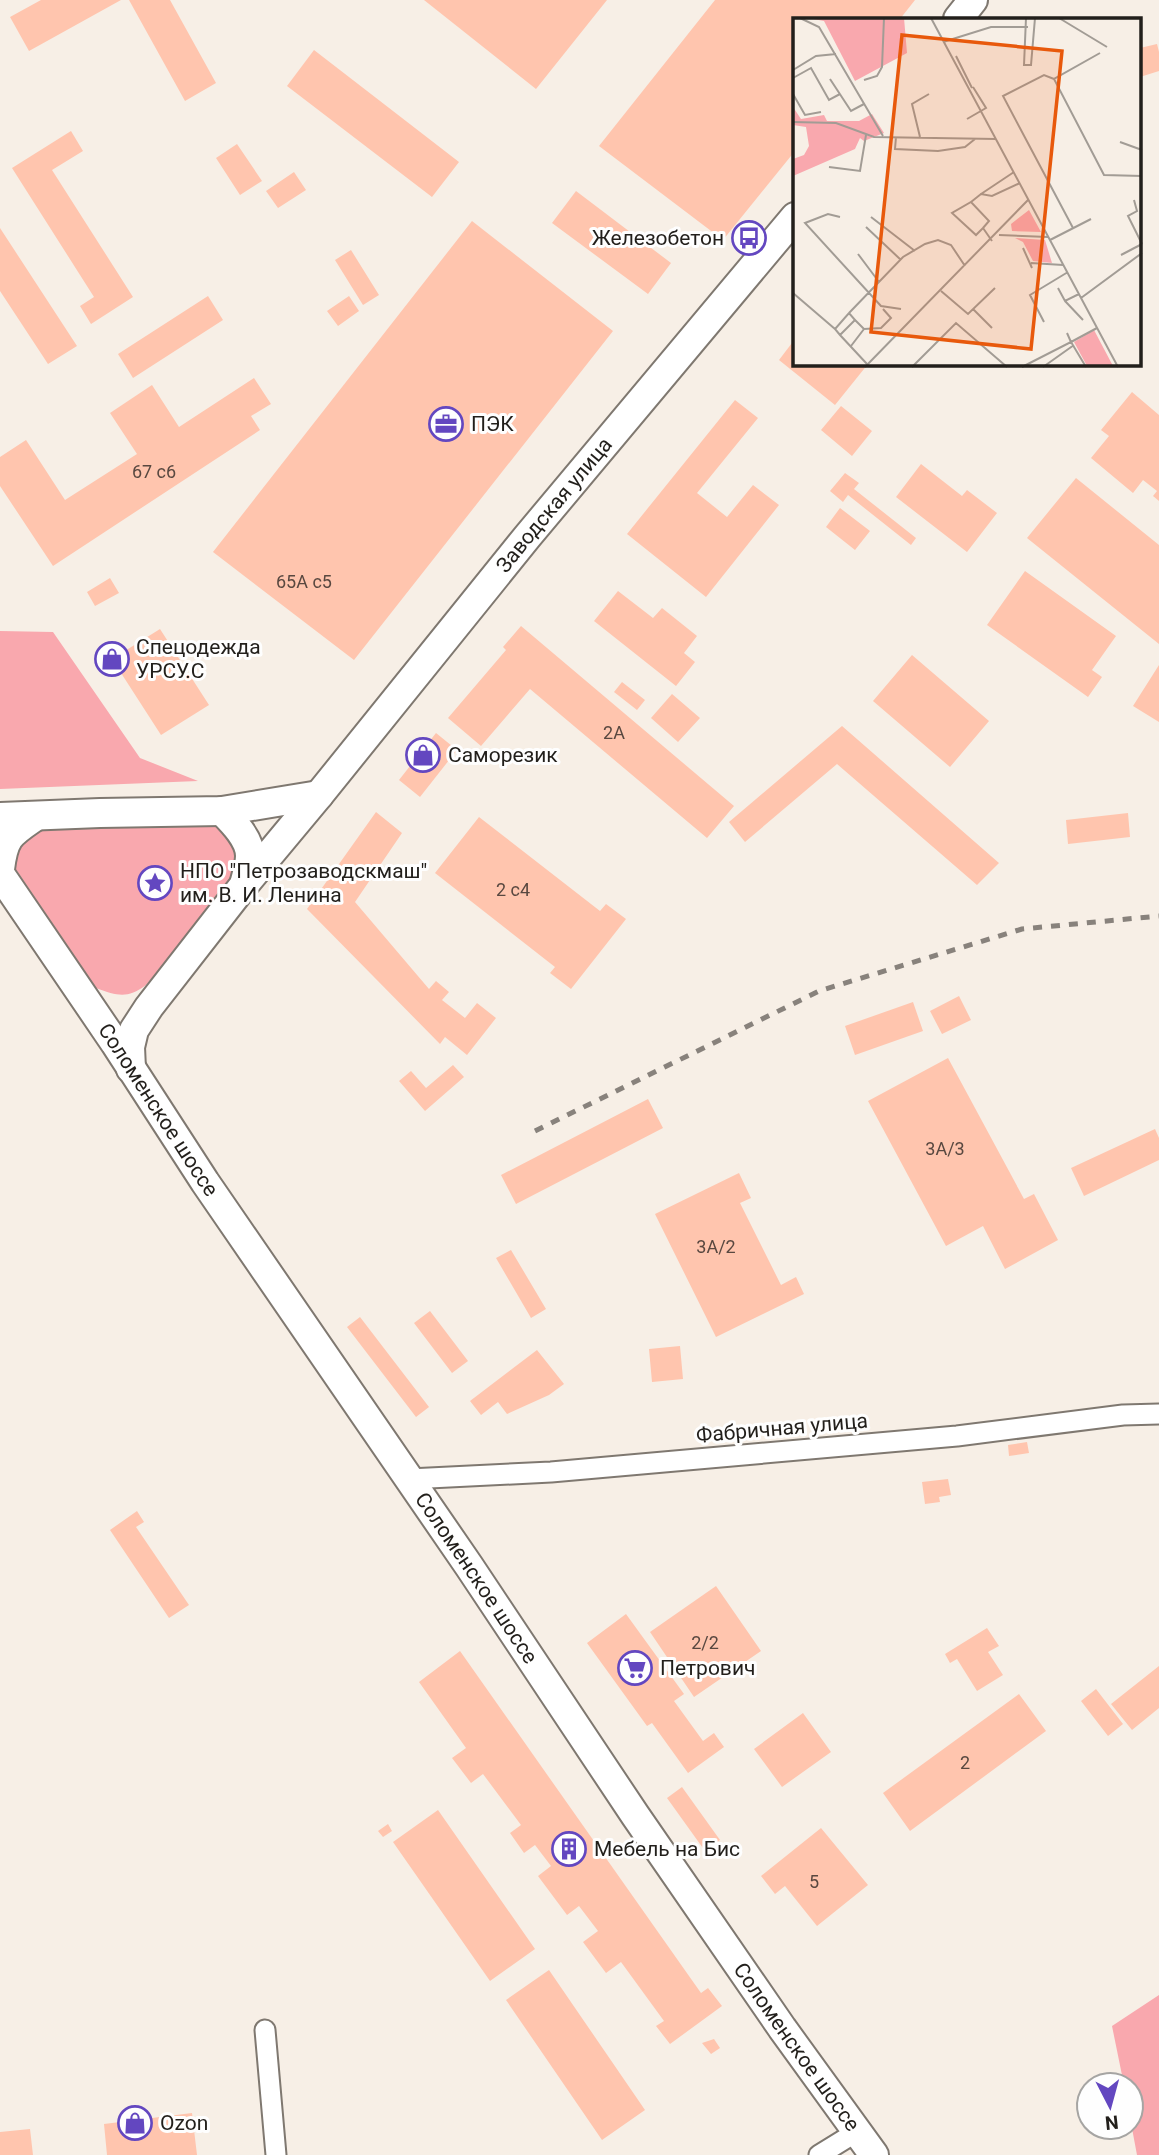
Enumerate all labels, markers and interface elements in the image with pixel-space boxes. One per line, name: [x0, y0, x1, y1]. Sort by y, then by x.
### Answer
inset map: [793, 18, 1142, 366]
bus stop icon: Железобетон: [730, 219, 768, 257]
place label: Железобетон: [592, 226, 724, 250]
office icon: ПЭК: [427, 405, 465, 443]
place label: ПЭК: [471, 412, 514, 436]
street label: Заводская улица: [491, 433, 617, 577]
house number: 67 с6: [132, 461, 176, 482]
house number: 65А с5: [276, 571, 332, 592]
place label: Спецодежда УРСУ.С: [136, 635, 261, 683]
shop icon: Спецодежда УРСУ.С: [93, 640, 131, 678]
house number: 2А: [603, 722, 625, 743]
shop icon: Саморезик: [404, 736, 442, 774]
place label: Саморезик: [448, 743, 558, 767]
place label: НПО "Петрозаводскмаш" им. В. И. Ленина: [180, 859, 427, 907]
place icon: НПО "Петрозаводскмаш" им. В. И. Ленина: [136, 864, 174, 902]
house number: 2 с4: [496, 879, 530, 900]
street label: Соломенское шоссе: [93, 1019, 223, 1201]
house number: 3А/3: [925, 1138, 965, 1159]
house number: 3А/2: [696, 1236, 736, 1257]
street label: Фабричная улица: [695, 1409, 869, 1447]
street label: Соломенское шоссе: [410, 1488, 543, 1668]
house number: 2/2: [691, 1632, 719, 1653]
supermarket icon: Петрович: [616, 1649, 654, 1687]
place label: Петрович: [660, 1656, 755, 1680]
house number: 2: [960, 1752, 970, 1773]
building icon: Мебель на Бис: [550, 1830, 588, 1868]
place label: Мебель на Бис: [594, 1837, 740, 1861]
house number: 5: [809, 1871, 819, 1892]
street label: Соломенское шоссе: [729, 1958, 865, 2136]
north arrow: [1075, 2071, 1145, 2141]
shop icon: Ozon: [116, 2104, 154, 2142]
text: N: [1104, 2110, 1120, 2135]
place label: Ozon: [160, 2111, 208, 2135]

